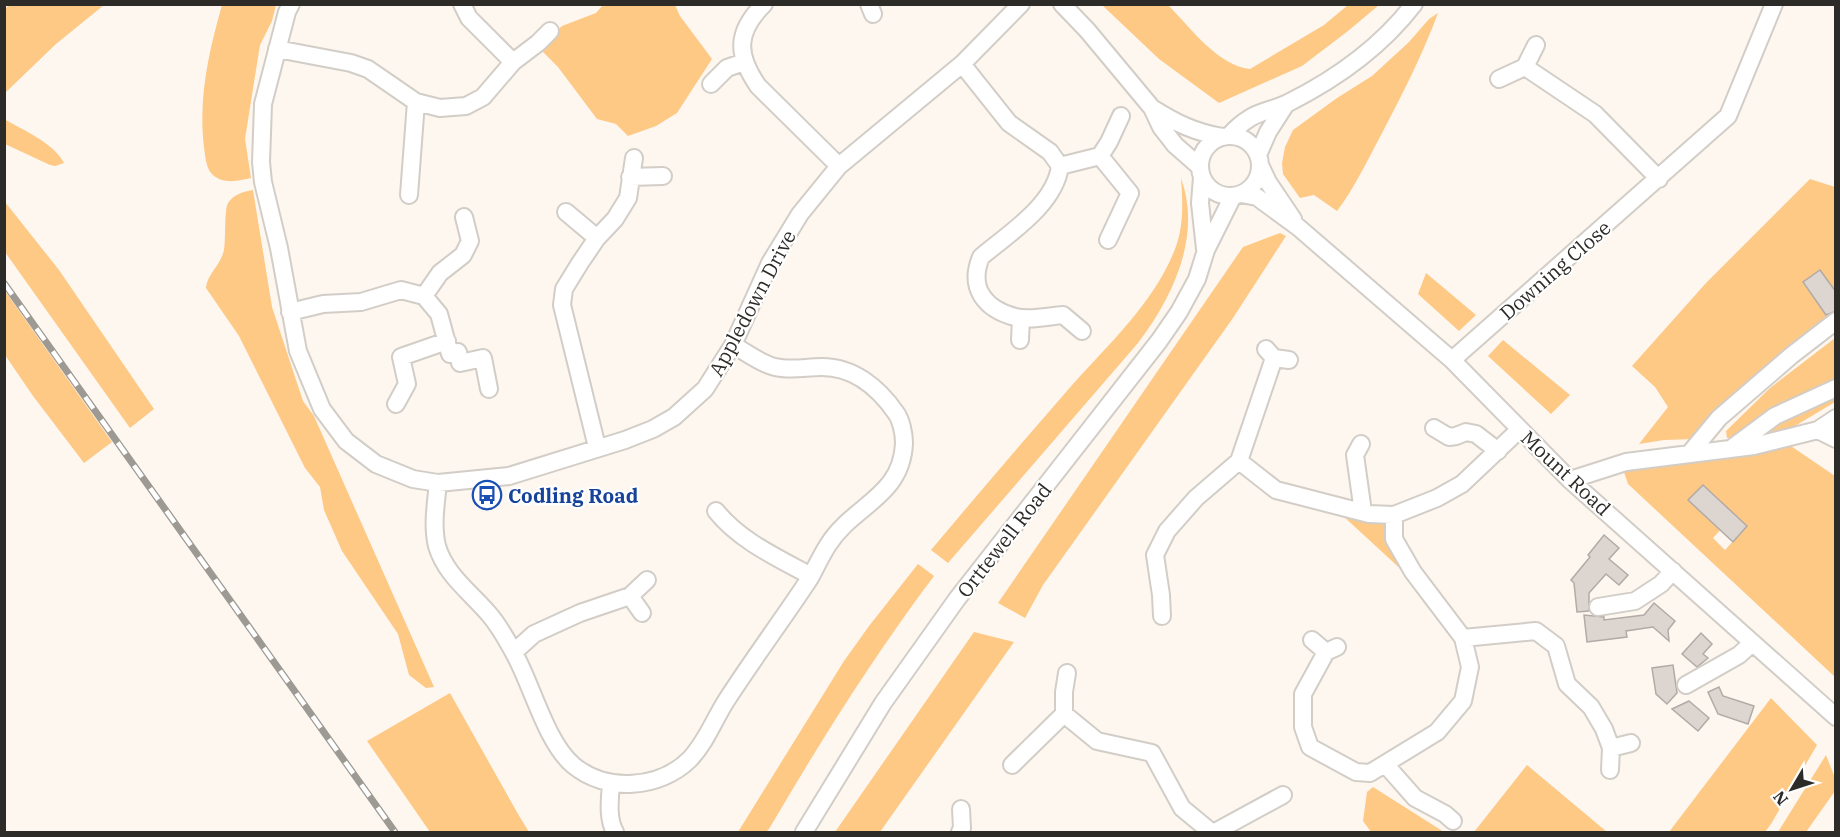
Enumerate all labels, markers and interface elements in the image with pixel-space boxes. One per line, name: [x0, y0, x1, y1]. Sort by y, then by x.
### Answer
street label: Downing Close: [1494, 214, 1616, 326]
street label: Appledown Drive: [702, 225, 802, 381]
street label: Mount Road: [1515, 424, 1617, 522]
street label: Orttewell Road: [951, 477, 1057, 603]
bus stop icon: Codling Road: [471, 479, 503, 511]
place label: Codling Road: [508, 482, 639, 509]
north arrow: [1762, 759, 1822, 819]
text: N: [1769, 787, 1792, 810]

